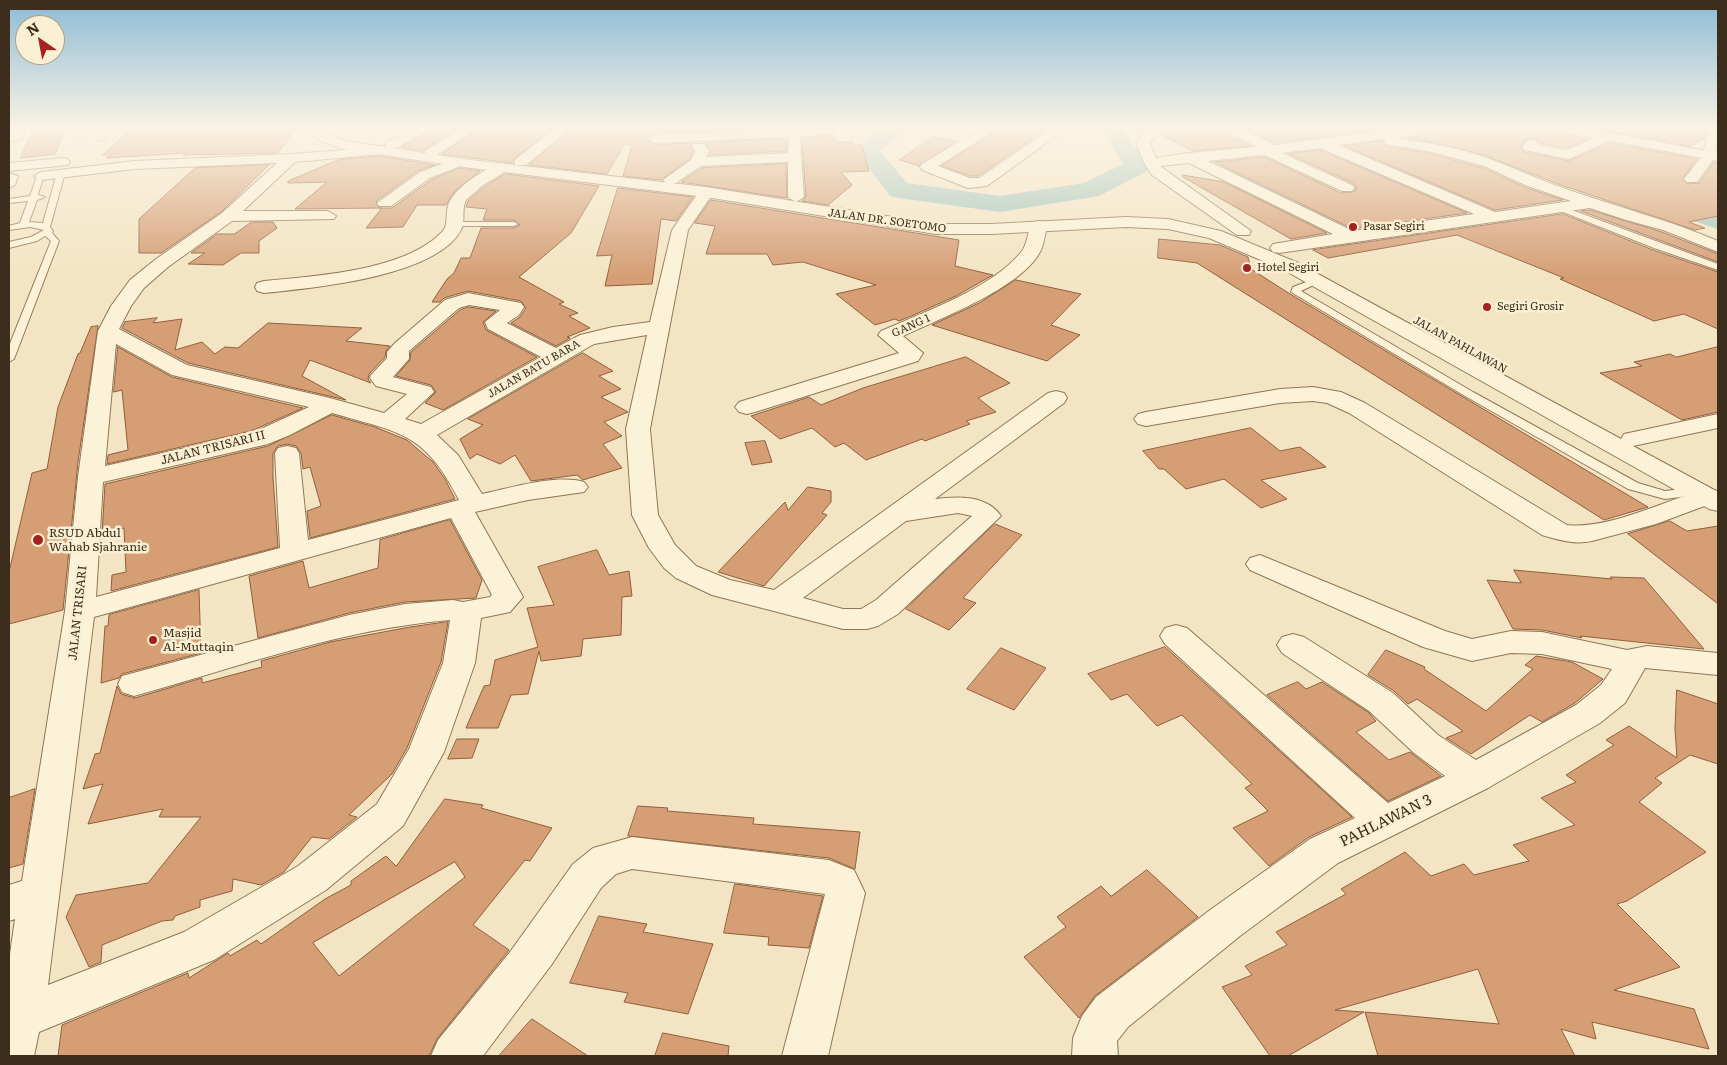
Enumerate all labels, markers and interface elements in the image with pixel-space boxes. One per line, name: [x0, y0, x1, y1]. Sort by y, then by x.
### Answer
north arrow: [15, 15, 65, 65]
text: N: [22, 17, 43, 40]
street label: JALAN DR. SOETOMO: [827, 206, 947, 236]
place label: Pasar Segiri: [1363, 220, 1425, 234]
marker: Pasar Segiri: [1347, 221, 1359, 233]
place label: Hotel Segiri: [1257, 261, 1319, 275]
marker: Hotel Segiri: [1241, 262, 1253, 274]
place label: Segiri Grosir: [1497, 300, 1564, 314]
marker: Segiri Grosir: [1481, 301, 1493, 313]
street label: GANG 1: [890, 312, 932, 340]
street label: JALAN PAHLAWAN: [1411, 314, 1509, 376]
street label: JALAN BATU BARA: [485, 337, 583, 401]
street label: JALAN TRISARI II: [159, 428, 267, 468]
place label: RSUD Abdul Wahab Sjahranie: [49, 526, 147, 554]
marker: RSUD Abdul Wahab Sjahranie: [31, 533, 45, 547]
street label: JALAN TRISARI: [66, 565, 90, 661]
place label: Masjid Al-Muttaqin: [163, 626, 234, 654]
marker: Masjid Al-Muttaqin: [147, 634, 159, 646]
street label: PAHLAWAN 3: [1337, 791, 1435, 851]

